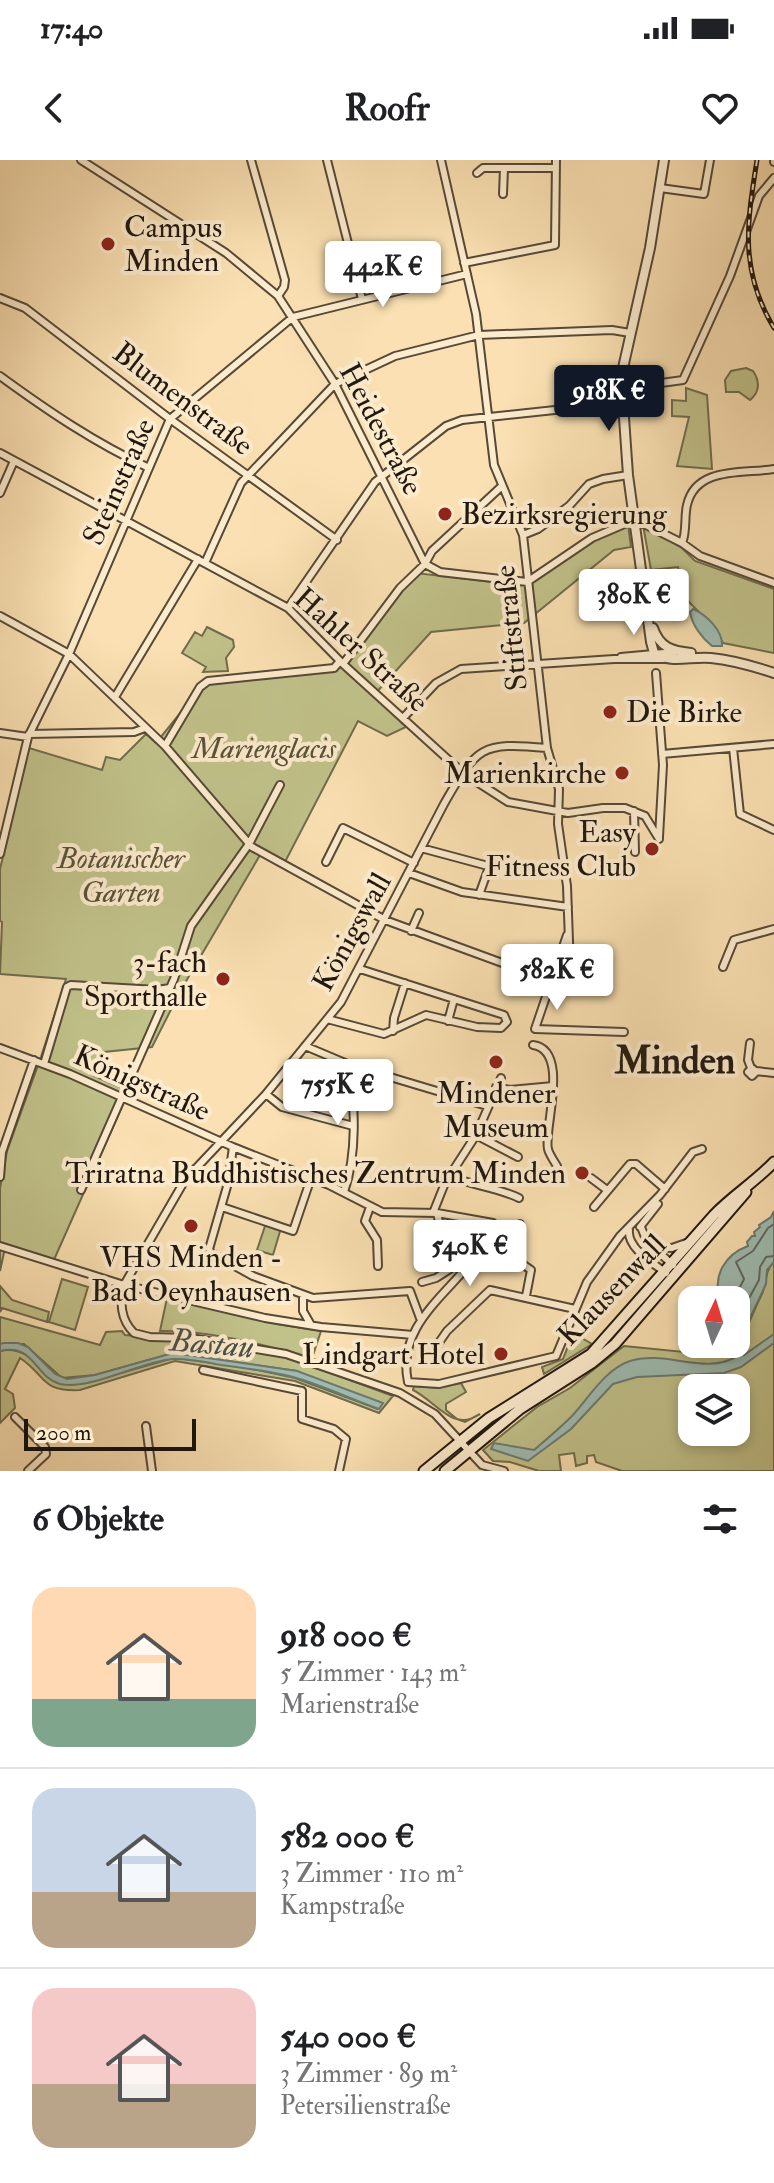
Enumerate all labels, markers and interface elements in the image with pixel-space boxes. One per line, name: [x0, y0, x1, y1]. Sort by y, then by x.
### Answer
text: 17:40: [40, 10, 103, 47]
icon: back: [32, 86, 76, 130]
text: Roofr: [344, 86, 430, 131]
icon: heart: [698, 86, 742, 130]
place label: Campus Minden: [124, 209, 222, 280]
marker: Campus Minden: [99, 235, 117, 253]
pin: 442K €: [318, 241, 448, 309]
text: 442K €: [343, 251, 423, 283]
street label: Blumenstraße: [106, 334, 260, 464]
street label: Heidestraße: [331, 357, 431, 501]
pin: 918K €: [544, 365, 674, 433]
text: 918K €: [572, 375, 646, 407]
street label: Steinstraße: [75, 413, 163, 551]
place label: Bezirksregierung: [461, 496, 668, 533]
marker: Bezirksregierung: [436, 505, 454, 523]
street label: Stiftstraße: [486, 563, 536, 693]
pin: 380K €: [569, 569, 699, 637]
text: 380K €: [597, 579, 671, 611]
street label: Hahler Straße: [286, 580, 436, 720]
place label: Die Birke: [626, 694, 742, 731]
marker: Die Birke: [601, 703, 619, 721]
park label: Marienglacis: [190, 730, 337, 767]
place label: Marienkirche: [444, 755, 606, 792]
marker: Marienkirche: [613, 764, 631, 782]
place label: Easy Fitness Club: [485, 814, 637, 885]
park label: Botanischer Garten: [55, 840, 187, 911]
marker: Easy Fitness Club: [643, 840, 661, 858]
street label: Königswall: [304, 866, 400, 998]
place label: 3-fach Sporthalle: [84, 944, 207, 1015]
pin: 582K €: [492, 944, 622, 1012]
text: 582K €: [519, 954, 595, 986]
marker: 3-fach Sporthalle: [214, 970, 232, 988]
street label: Königstraße: [68, 1037, 216, 1129]
district label: Minden: [614, 1037, 736, 1085]
marker: Mindener Museum: [487, 1053, 505, 1071]
pin: 755K €: [273, 1059, 403, 1127]
text: 755K €: [301, 1069, 375, 1101]
place label: Mindener Museum: [437, 1075, 555, 1146]
place label: Triratna Buddhistisches Zentrum Minden: [65, 1155, 566, 1192]
marker: Triratna Buddhistisches Zentrum Minden: [573, 1164, 591, 1182]
marker: VHS Minden - Bad Oeynhausen: [182, 1217, 200, 1235]
pin: 540K €: [405, 1220, 535, 1288]
street label: Klausenwall: [550, 1226, 674, 1353]
text: 540K €: [432, 1230, 508, 1262]
place label: VHS Minden - Bad Oeynhausen: [91, 1239, 291, 1310]
north arrow: [678, 1286, 750, 1358]
map controls: [678, 1286, 750, 1446]
water label: Bastau: [166, 1320, 256, 1368]
place label: Lindgart Hotel: [302, 1336, 485, 1373]
marker: Lindgart Hotel: [492, 1345, 510, 1363]
button: layers: [678, 1374, 750, 1446]
scale bar: [24, 1415, 196, 1451]
text: 200 m: [36, 1419, 91, 1447]
icon: filters: [698, 1497, 742, 1541]
text: 6 Objekte: [32, 1498, 164, 1541]
text: 918 000 €: [280, 1614, 412, 1657]
icon: home: [96, 1619, 192, 1715]
text: 5 Zimmer · 143 m²: [280, 1657, 466, 1689]
text: Marienstraße: [280, 1689, 419, 1721]
text: 582 000 €: [280, 1815, 415, 1858]
icon: home: [96, 1820, 192, 1916]
text: 3 Zimmer · 110 m²: [280, 1858, 463, 1890]
text: Kampstraße: [280, 1890, 405, 1922]
text: 540 000 €: [280, 2015, 416, 2058]
icon: home: [96, 2020, 192, 2116]
text: 3 Zimmer · 89 m²: [280, 2058, 457, 2090]
text: Petersilienstraße: [280, 2090, 451, 2122]

